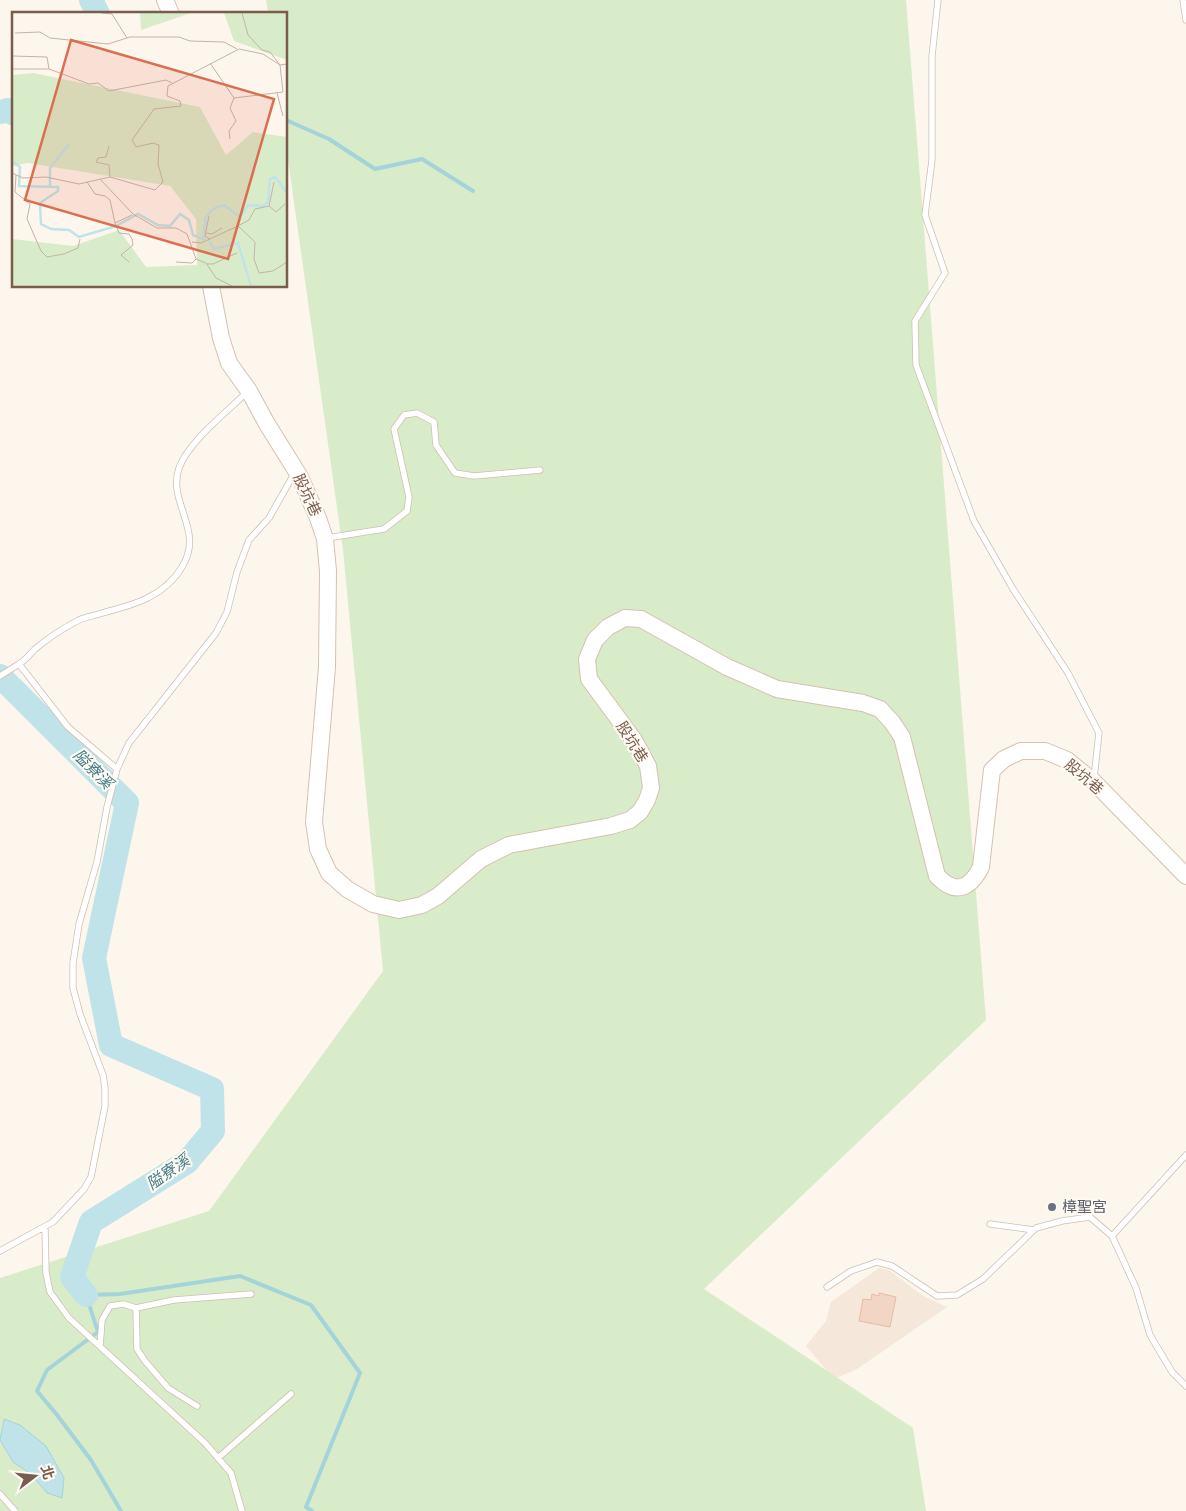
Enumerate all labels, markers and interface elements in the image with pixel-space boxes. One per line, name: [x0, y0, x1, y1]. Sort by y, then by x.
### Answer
inset map: [12, 12, 288, 288]
street label: 股坑巷: [289, 471, 325, 519]
street label: 股坑巷: [612, 718, 652, 766]
water label: 隘寮溪: [69, 745, 118, 794]
street label: 股坑巷: [1061, 756, 1107, 798]
water label: 隘寮溪: [143, 1149, 195, 1194]
place label: 樟聖宮: [1062, 1198, 1107, 1216]
marker: 樟聖宮: [1046, 1201, 1058, 1213]
north arrow: [10, 1451, 60, 1501]
text: 北: [37, 1463, 57, 1482]

